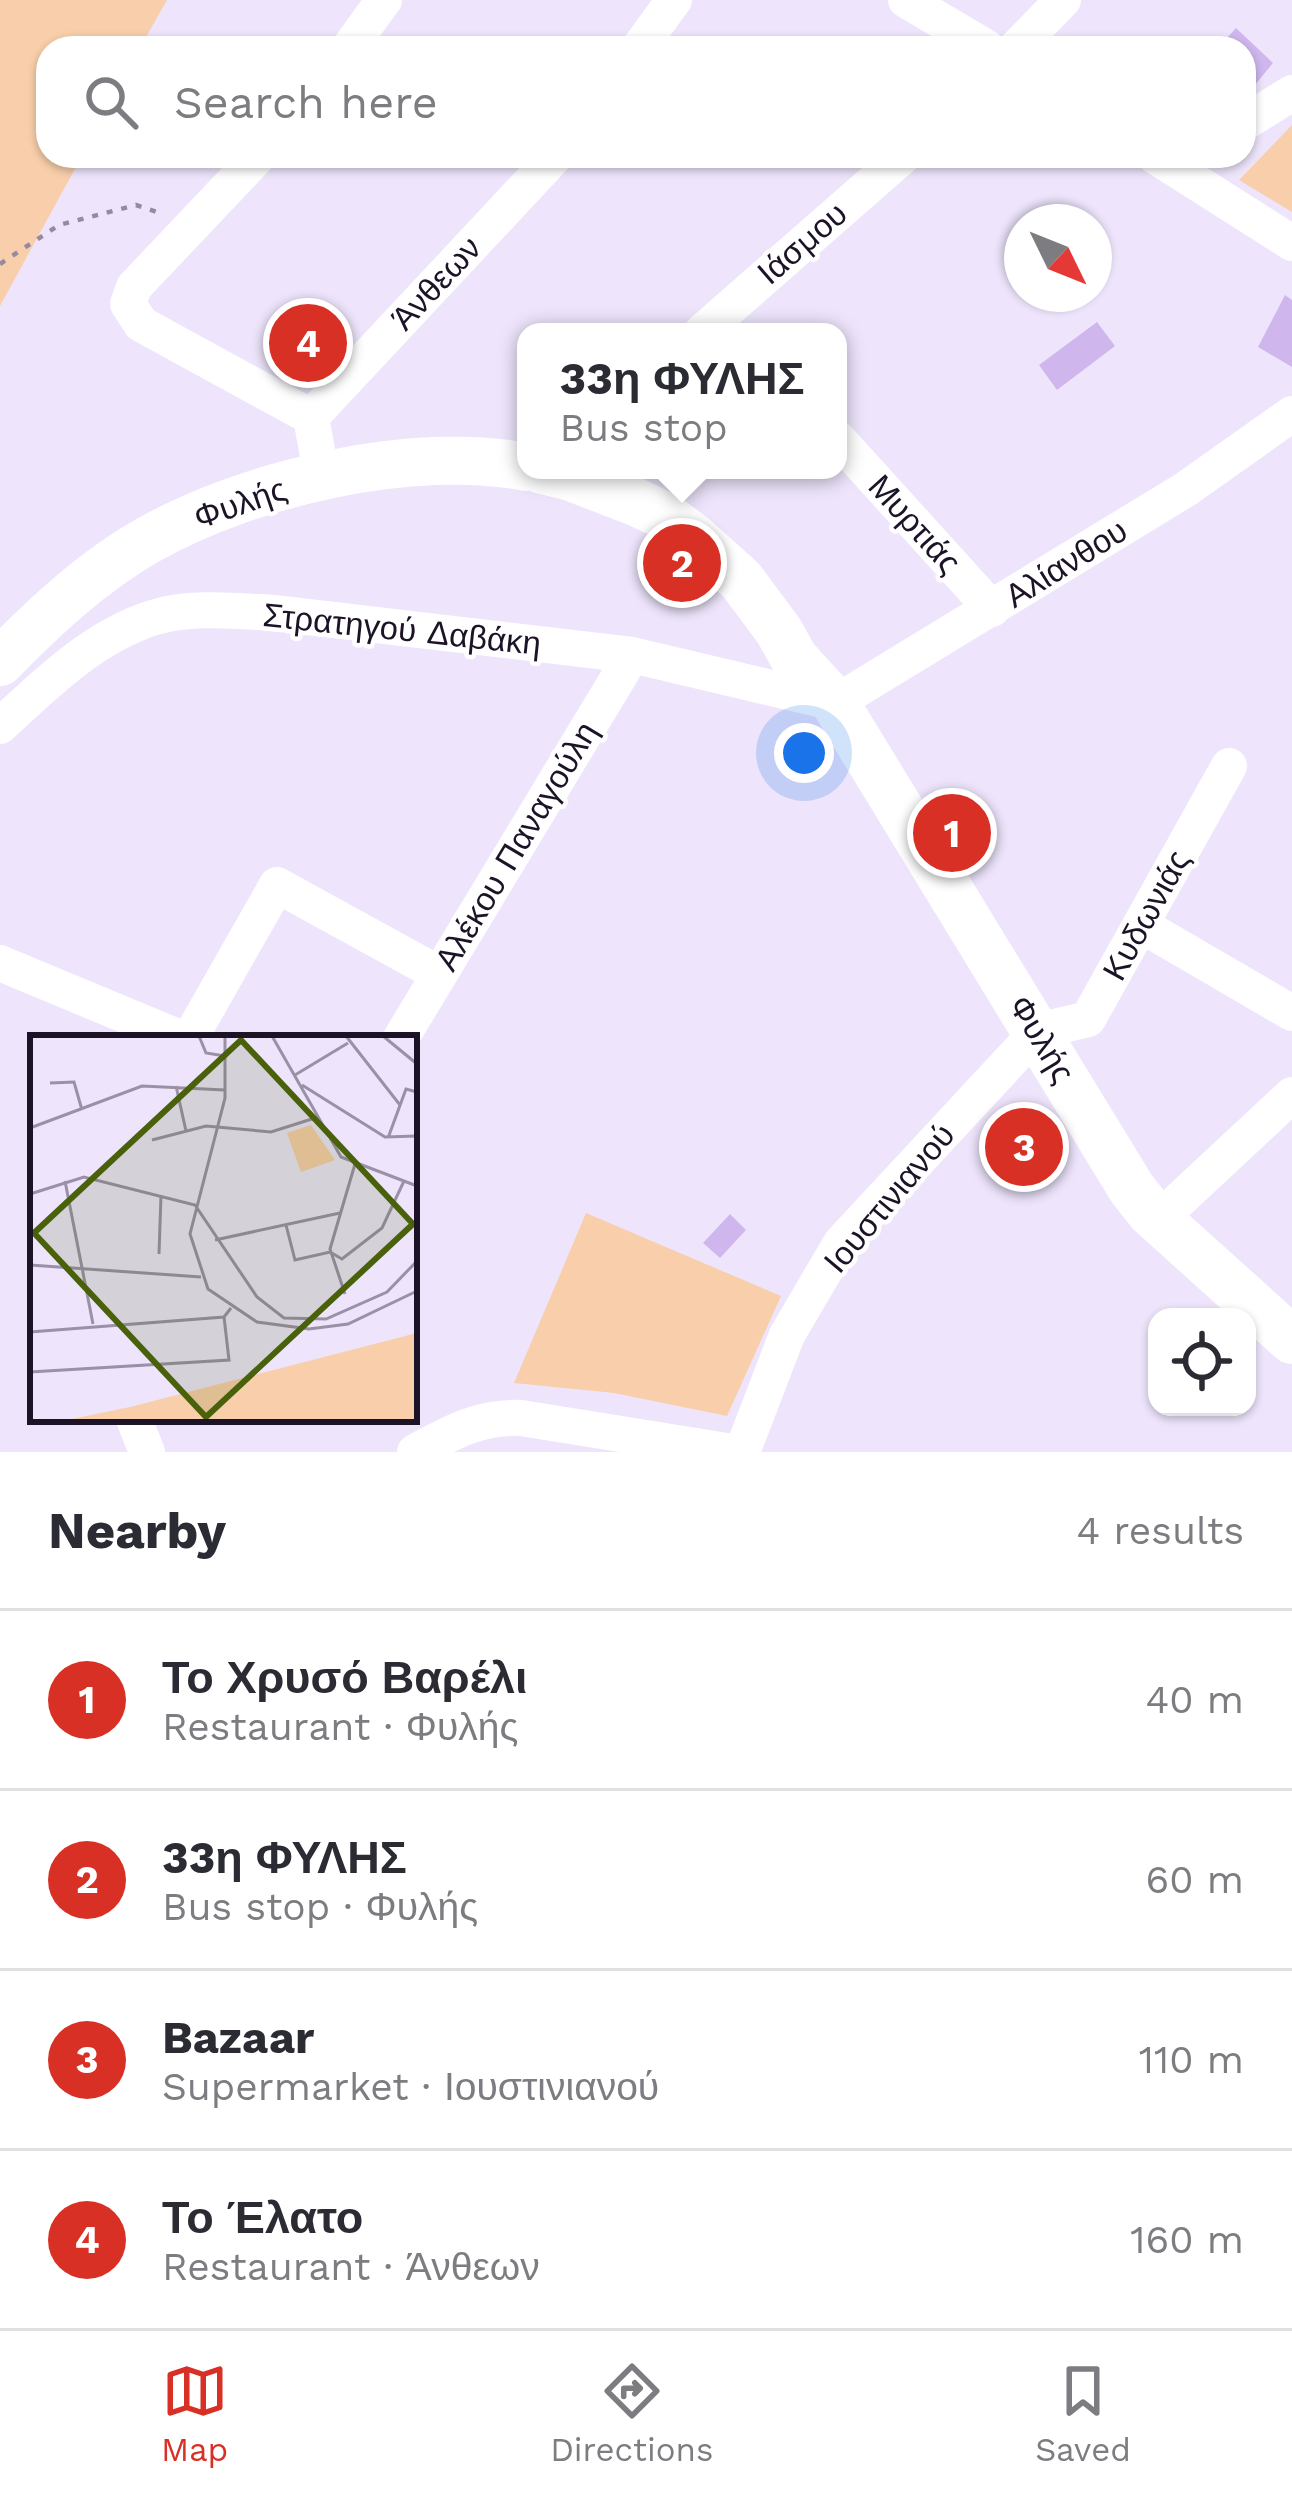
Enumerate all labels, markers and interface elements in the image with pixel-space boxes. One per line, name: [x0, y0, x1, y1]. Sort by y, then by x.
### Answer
search box: [36, 36, 1256, 168]
icon: search: [78, 69, 144, 135]
text: Search here: [174, 76, 438, 129]
street label: Ιάσμου: [749, 194, 855, 292]
north arrow: [1004, 204, 1112, 312]
street label: Άνθεων: [383, 228, 489, 338]
pin: 4: [269, 298, 347, 388]
popup: [517, 323, 847, 479]
text: 33η ΦΥΛΗΣ: [560, 352, 804, 405]
text: Bus stop: [560, 405, 728, 450]
street label: Μυρτιάς: [861, 467, 969, 581]
street label: Φυλής: [189, 469, 291, 537]
street label: Αλίανθου: [998, 510, 1134, 616]
pin: 2: [643, 518, 721, 608]
street label: Στρατηγού Δαβάκη: [261, 595, 543, 663]
street label: Αλέκου Παναγούλη: [426, 715, 606, 977]
your location: [774, 723, 834, 783]
pin: 1: [913, 788, 991, 878]
street label: Κυδωνιάς: [1094, 843, 1198, 987]
street label: Φυλής: [1001, 988, 1083, 1090]
inset map: [30, 1035, 417, 1422]
pin: 3: [985, 1102, 1063, 1192]
street label: Ιουστινιανού: [816, 1116, 962, 1280]
map controls: [1148, 1308, 1256, 1416]
button: locate: [1148, 1308, 1256, 1416]
text: Nearby: [48, 1501, 226, 1560]
text: 4 results: [1076, 1508, 1244, 1553]
text: Το Χρυσό Βαρέλι: [162, 1651, 528, 1704]
text: 1: [79, 1677, 95, 1722]
text: 40 m: [1145, 1677, 1244, 1722]
text: Restaurant · Φυλής: [162, 1704, 518, 1749]
text: 33η ΦΥΛΗΣ: [162, 1831, 407, 1884]
text: 2: [75, 1857, 99, 1902]
text: 60 m: [1146, 1857, 1244, 1902]
text: Bus stop · Φυλής: [162, 1884, 478, 1929]
text: Bazaar: [162, 2011, 314, 2064]
text: 3: [75, 2037, 99, 2082]
text: 110 m: [1139, 2037, 1244, 2082]
text: Supermarket · Ιουστινιανού: [162, 2064, 659, 2109]
text: Το Έλατο: [162, 2191, 363, 2244]
text: 4: [74, 2217, 100, 2262]
text: 160 m: [1130, 2217, 1244, 2262]
text: Restaurant · Άνθεων: [162, 2244, 540, 2289]
tab: Map: [161, 2358, 228, 2469]
tab: Directions: [550, 2358, 713, 2469]
tab: Saved: [1035, 2358, 1131, 2469]

